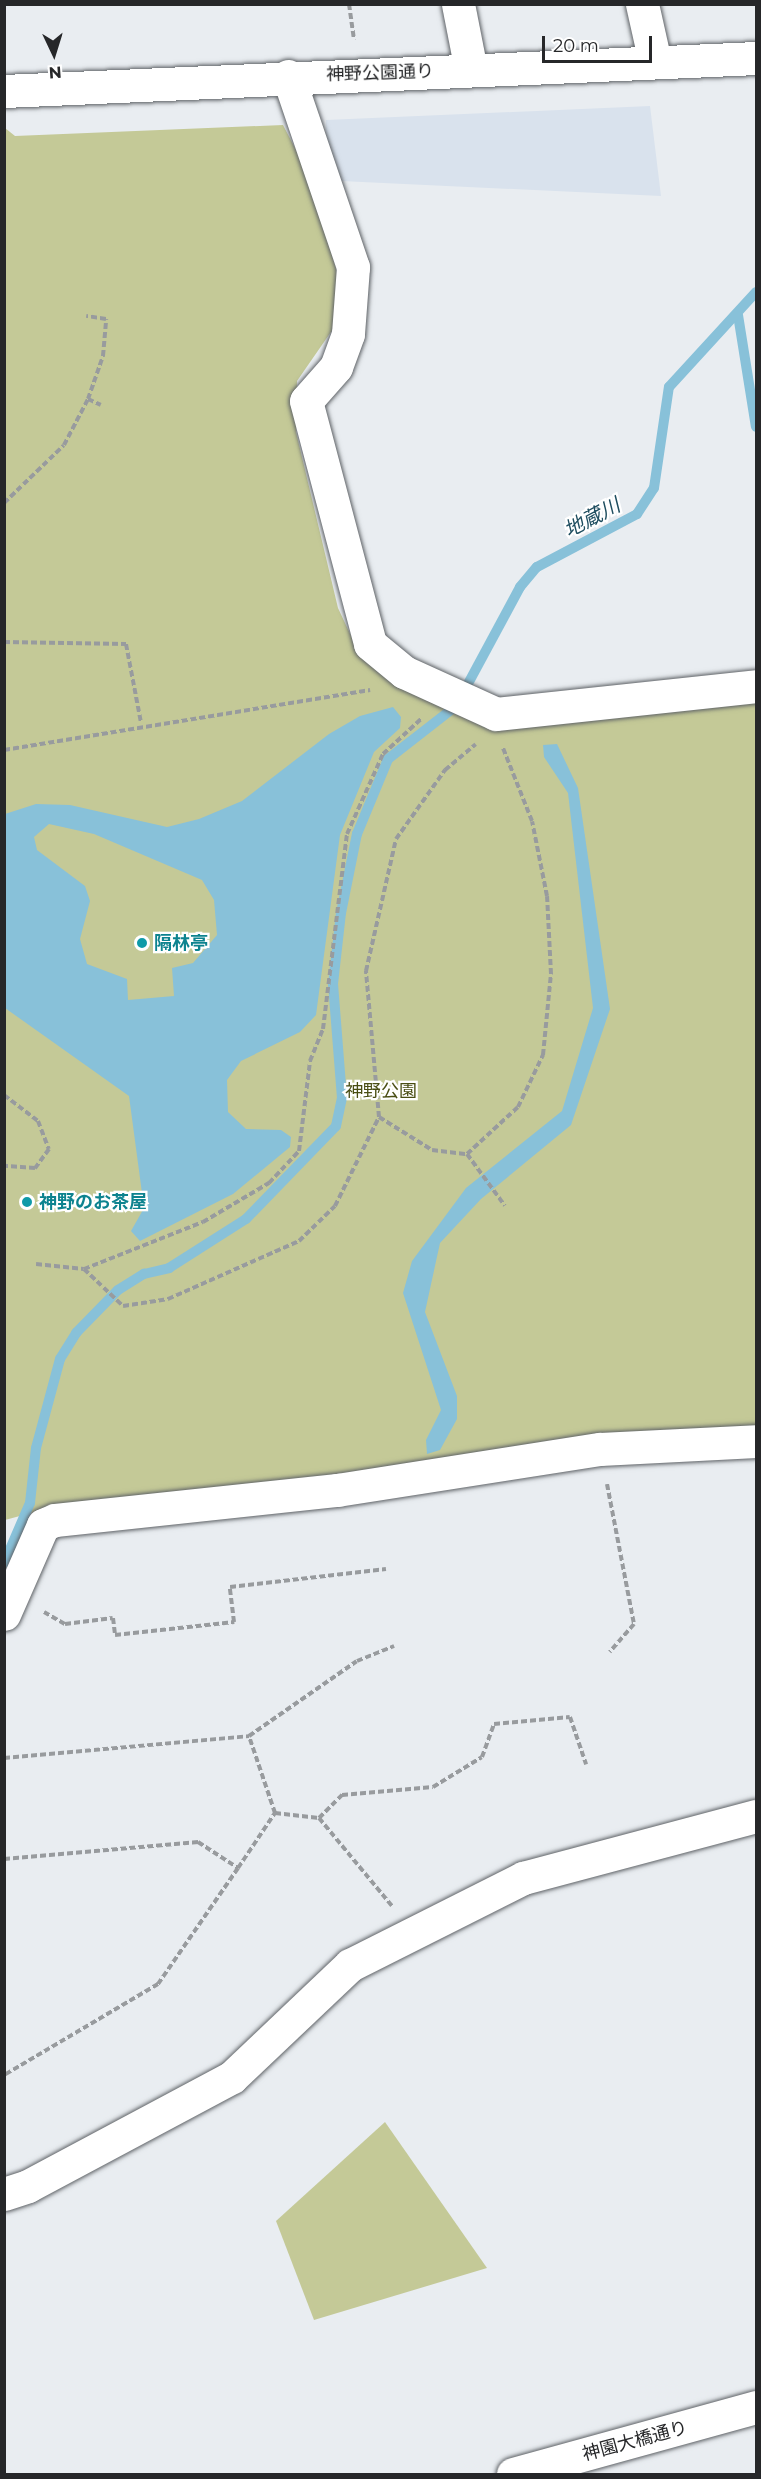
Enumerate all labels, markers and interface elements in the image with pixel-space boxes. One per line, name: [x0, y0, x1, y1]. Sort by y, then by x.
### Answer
north arrow: [24, 24, 84, 84]
scale bar: [545, 24, 654, 62]
text: 20 m: [553, 35, 599, 57]
street label: 神野公園通り: [326, 60, 434, 86]
text: N: [48, 63, 62, 82]
water label: 地蔵川: [560, 493, 624, 543]
place label: 隔林亭: [154, 932, 208, 954]
marker: 隔林亭: [135, 936, 149, 950]
park label: 神野公園: [345, 1080, 417, 1102]
place label: 神野のお茶屋: [39, 1191, 147, 1213]
marker: 神野のお茶屋: [20, 1195, 34, 1209]
street label: 神園大橋通り: [580, 2417, 690, 2465]

